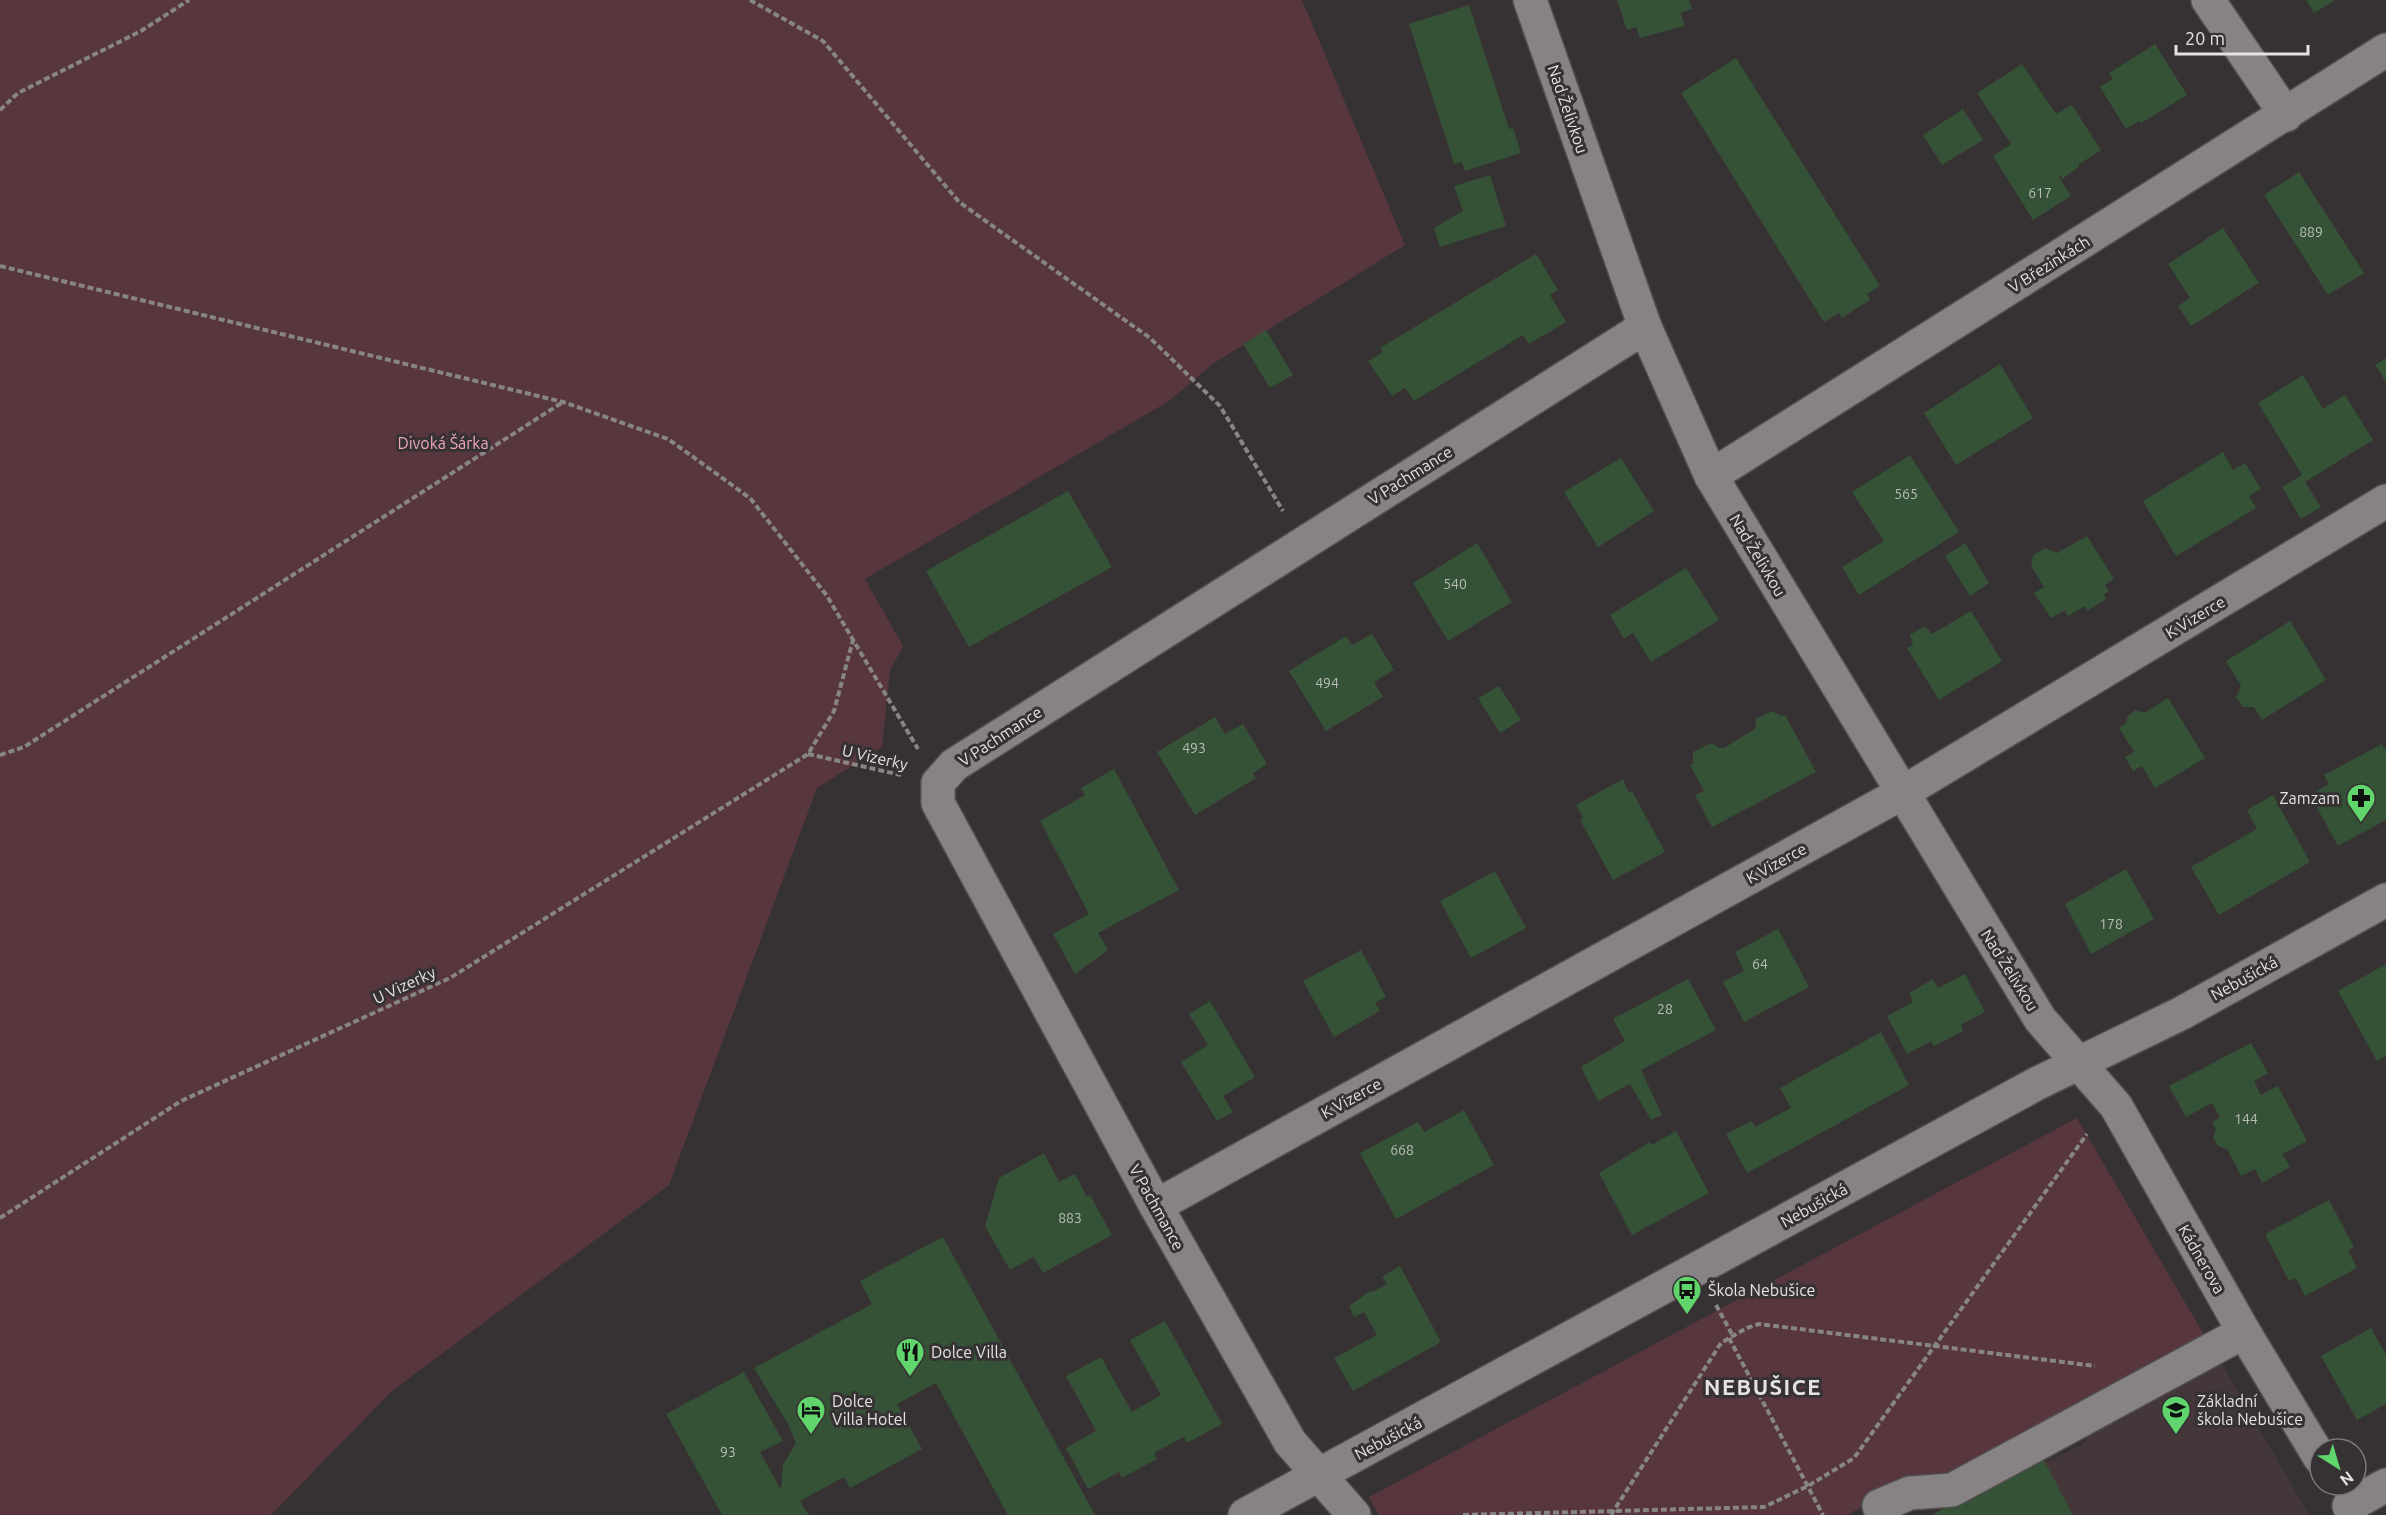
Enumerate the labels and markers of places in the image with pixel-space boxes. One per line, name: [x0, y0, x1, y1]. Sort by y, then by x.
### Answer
pharmacy icon: Zamzam: [2345, 782, 2377, 824]
place label: Zamzam: [2280, 789, 2340, 807]
bus stop icon: Škola Nebušice: [1671, 1274, 1703, 1316]
place label: Škola Nebušice: [1708, 1280, 1815, 1299]
restaurant icon: Dolce Villa: [894, 1336, 926, 1378]
place label: Dolce Villa: [931, 1343, 1007, 1361]
place label: Dolce Villa Hotel: [832, 1392, 907, 1428]
place label: Základní škola Nebušice: [2197, 1392, 2303, 1428]
hotel icon: Dolce Villa Hotel: [795, 1394, 827, 1436]
school or university icon: Základní škola Nebušice: [2160, 1394, 2192, 1436]

